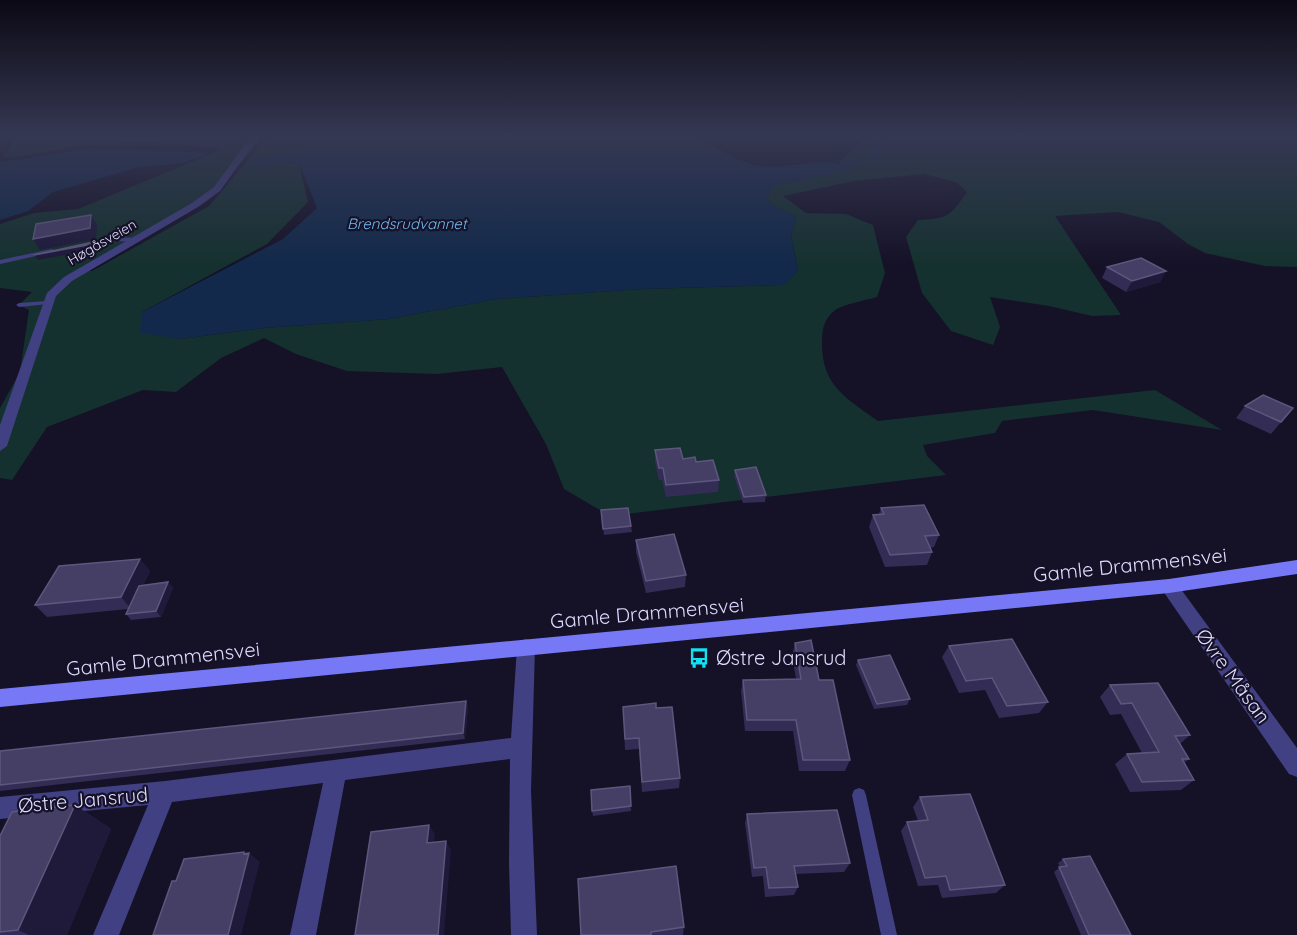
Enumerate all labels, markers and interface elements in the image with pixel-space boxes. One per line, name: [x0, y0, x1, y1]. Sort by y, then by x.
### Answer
water label: Brendsrudvannet: [347, 214, 469, 233]
street label: Høgåsveien: [64, 215, 140, 269]
street label: Gamle Drammensvei: [1032, 542, 1228, 587]
street label: Gamle Drammensvei: [549, 592, 745, 633]
street label: Øvre Måsan: [1191, 623, 1276, 728]
street label: Gamle Drammensvei: [65, 636, 261, 681]
place label: Østre Jansrud: [716, 645, 846, 670]
bus stop icon: Østre Jansrud: [687, 646, 711, 670]
street label: Østre Jansrud: [17, 781, 149, 818]

